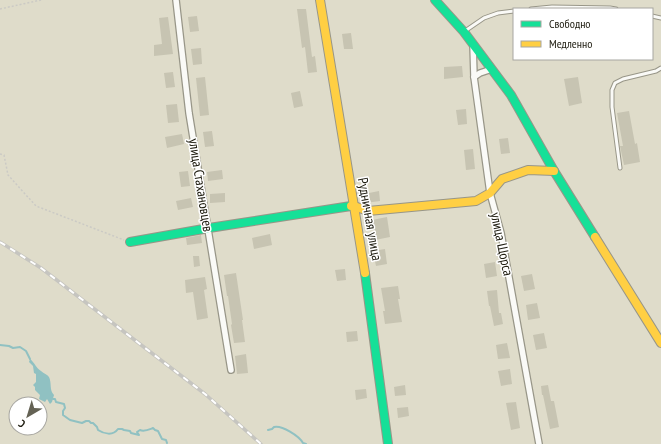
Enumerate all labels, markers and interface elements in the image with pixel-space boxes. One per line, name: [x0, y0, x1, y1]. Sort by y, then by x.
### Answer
legend: [513, 8, 653, 60]
text: Свободно: [549, 16, 591, 31]
text: Медленно: [549, 36, 592, 51]
street label: улица Стахановцев: [185, 137, 217, 233]
street label: Рудничная улица: [354, 176, 386, 262]
street label: улица Щорса: [486, 211, 518, 277]
north arrow: [8, 396, 48, 436]
text: С: [16, 417, 28, 431]

